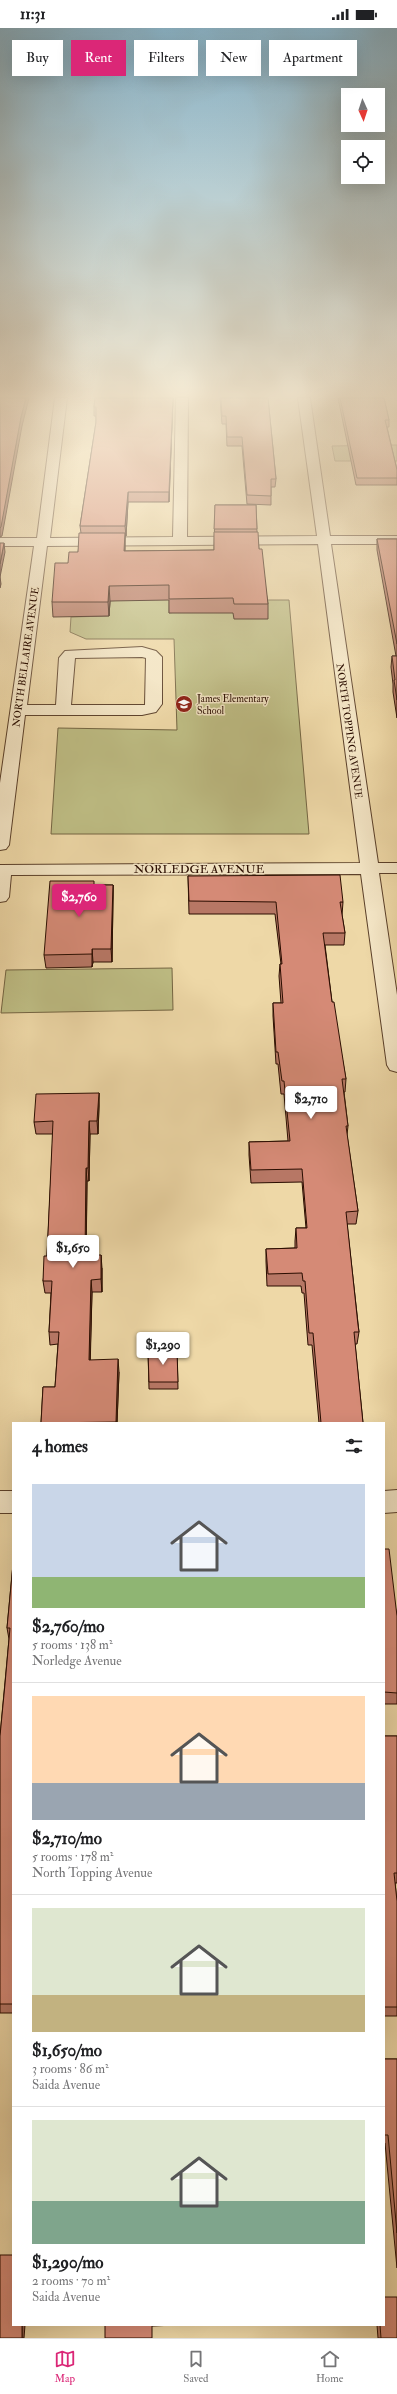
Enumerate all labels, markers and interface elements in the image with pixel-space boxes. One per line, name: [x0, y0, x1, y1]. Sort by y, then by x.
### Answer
text: 11:31: [20, 5, 46, 24]
chip: Buy: [12, 40, 63, 76]
chip: Rent: [71, 40, 126, 76]
chip: Filters: [134, 40, 198, 76]
chip: New: [206, 40, 261, 76]
chip: Apartment: [269, 40, 357, 76]
north arrow: [341, 88, 385, 132]
map controls: [341, 88, 385, 184]
button: locate: [341, 140, 385, 184]
street label: NORTH BELLAIRE AVENUE: [10, 586, 42, 728]
street label: NORTH TOPPING AVENUE: [334, 663, 364, 800]
place label: James Elementary School: [196, 693, 269, 717]
school or university icon: James Elementary School: [174, 694, 194, 714]
street label: NORLEDGE AVENUE: [134, 862, 265, 877]
pin: $2,760: [46, 884, 112, 918]
text: $2,760: [61, 889, 97, 905]
pin: $2,710: [278, 1086, 344, 1120]
text: $2,710: [294, 1091, 328, 1107]
pin: $1,650: [40, 1235, 106, 1269]
text: $1,650: [56, 1240, 90, 1256]
pin: $1,290: [130, 1332, 196, 1366]
text: $1,290: [145, 1337, 181, 1353]
icon: filters: [343, 1435, 365, 1457]
text: 4 homes: [32, 1436, 88, 1457]
icon: home: [163, 1510, 235, 1582]
text: $2,760/mo: [32, 1616, 104, 1637]
text: 5 rooms · 138 m²: [32, 1637, 113, 1653]
text: Norledge Avenue: [32, 1653, 122, 1669]
icon: home: [163, 1722, 235, 1794]
text: $2,710/mo: [32, 1828, 102, 1849]
text: 5 rooms · 178 m²: [32, 1849, 114, 1865]
text: North Topping Avenue: [32, 1865, 152, 1881]
icon: home: [163, 1934, 235, 2006]
text: $1,650/mo: [32, 2040, 102, 2061]
text: 3 rooms · 86 m²: [32, 2061, 109, 2077]
text: Saida Avenue: [32, 2077, 100, 2093]
icon: home: [163, 2146, 235, 2218]
text: $1,290/mo: [32, 2252, 104, 2273]
text: 2 rooms · 70 m²: [32, 2273, 110, 2289]
text: Saida Avenue: [32, 2289, 100, 2305]
tab: Map: [54, 2348, 76, 2385]
tab: Saved: [183, 2348, 208, 2385]
tab: Home: [316, 2348, 343, 2385]

